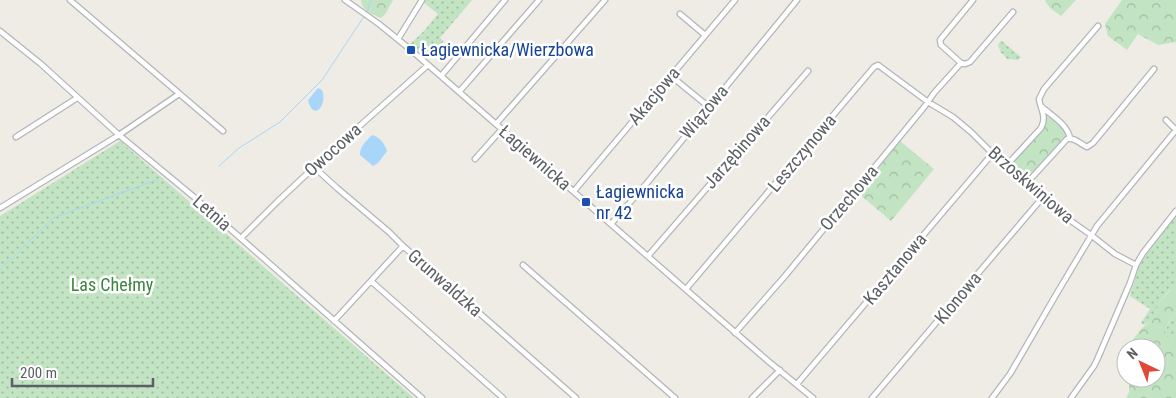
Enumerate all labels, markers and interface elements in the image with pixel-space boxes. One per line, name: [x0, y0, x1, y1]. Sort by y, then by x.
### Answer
place label: Łagiewnicka/Wierzbowa: [421, 39, 594, 60]
marker: Łagiewnicka/Wierzbowa: [405, 44, 417, 56]
street label: Akacjowa: [623, 63, 684, 129]
street label: Wiązowa: [675, 81, 732, 143]
street label: Leszczynowa: [763, 110, 840, 196]
street label: Jarzębinowa: [699, 111, 774, 193]
street label: Owocowa: [300, 119, 365, 181]
street label: Łagiewnicka: [495, 121, 576, 194]
street label: Brzoskwiniowa: [984, 142, 1078, 227]
street label: Orzechowa: [815, 161, 882, 235]
place label: Łagiewnicka nr 42: [596, 181, 684, 223]
street label: Letnia: [189, 190, 236, 235]
marker: Łagiewnicka nr 42: [580, 196, 592, 208]
street label: Kasztanowa: [859, 229, 930, 309]
street label: Grunwaldzka: [404, 245, 487, 321]
street label: Klonowa: [930, 268, 985, 328]
park label: Las Chełmy: [71, 274, 154, 295]
north arrow: [1116, 338, 1166, 388]
text: N: [1124, 345, 1141, 362]
scale bar: [12, 356, 154, 388]
text: 200 m: [20, 364, 57, 382]

